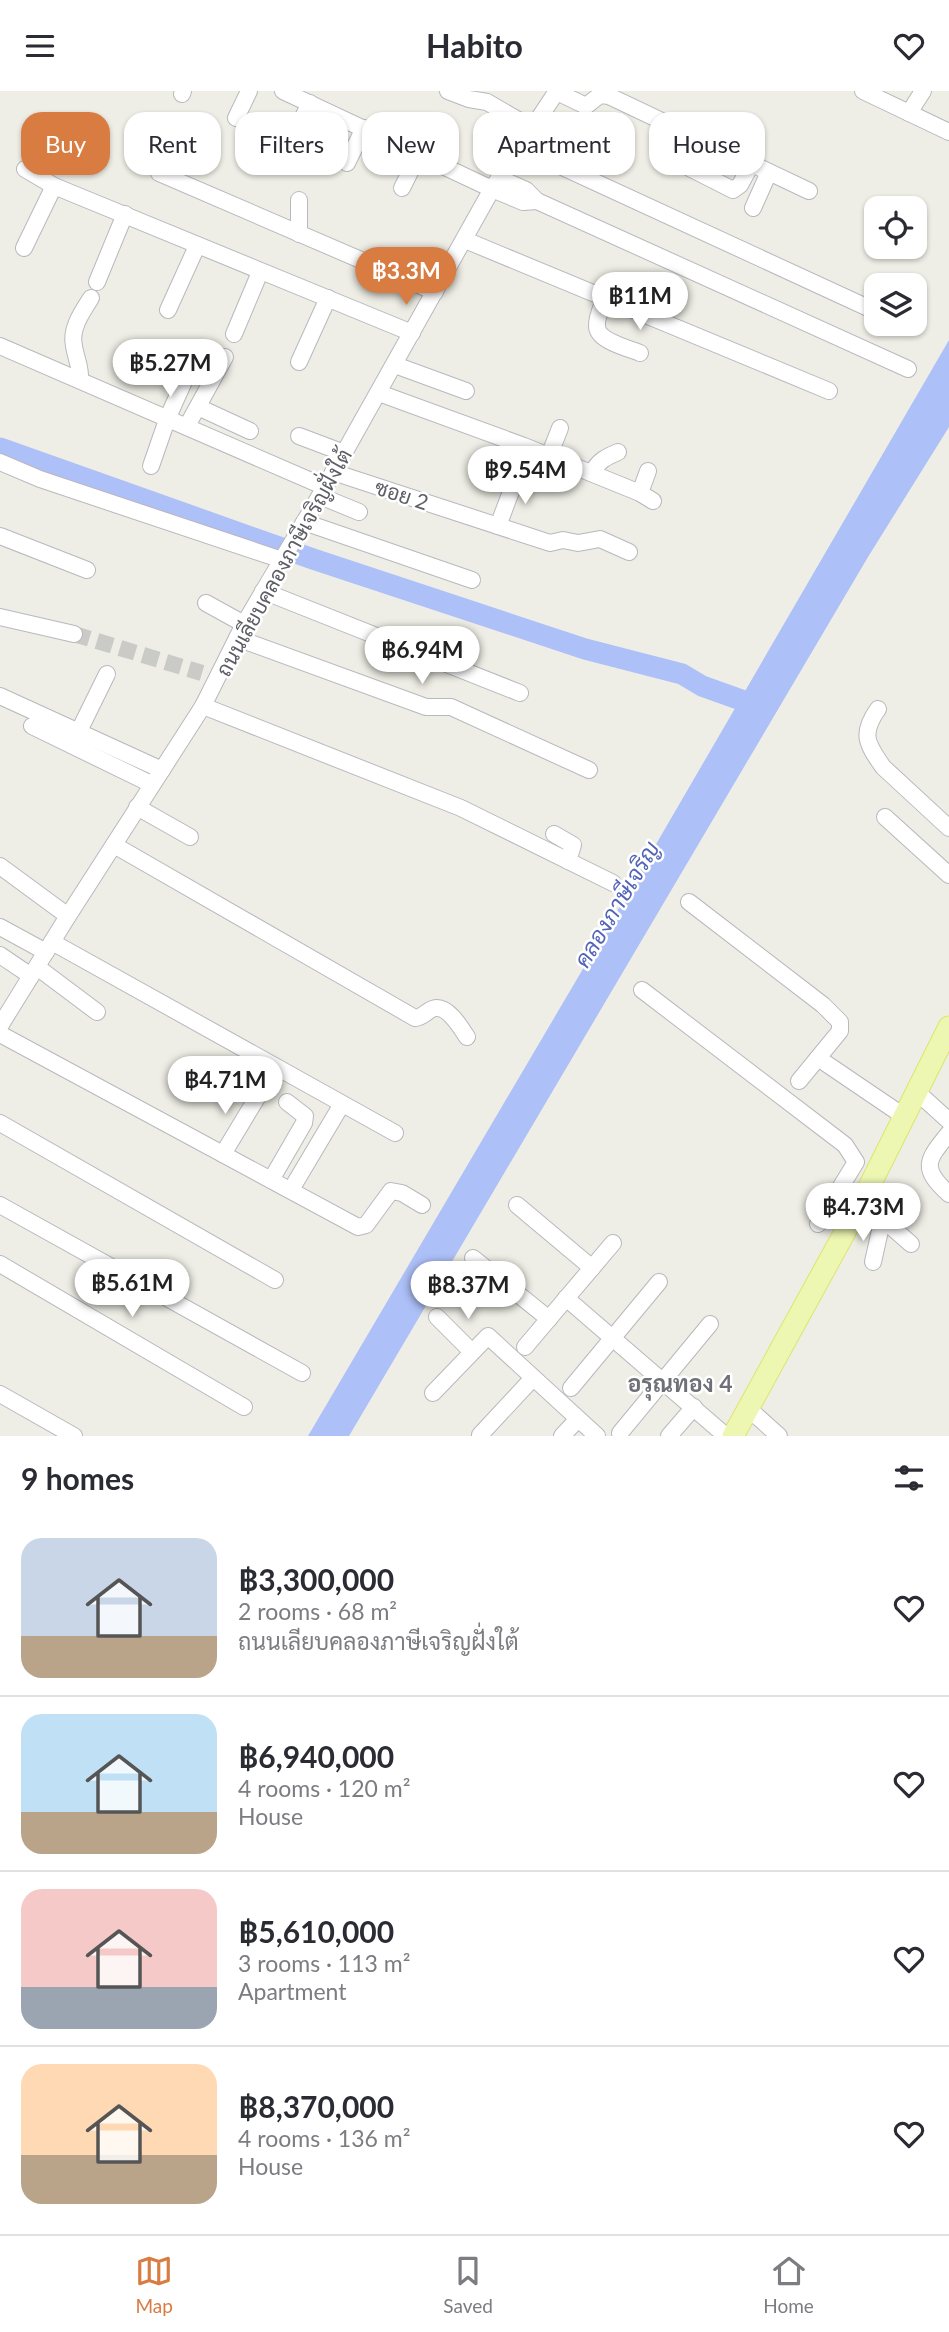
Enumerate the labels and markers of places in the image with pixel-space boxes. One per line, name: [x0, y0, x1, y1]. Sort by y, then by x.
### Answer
pin: ฿3.3M: [357, 247, 455, 307]
pin: ฿11M: [599, 273, 681, 332]
pin: ฿5.27M: [113, 339, 227, 399]
pin: ฿9.54M: [468, 447, 582, 506]
pin: ฿6.94M: [365, 627, 479, 686]
pin: ฿4.71M: [168, 1056, 282, 1116]
pin: ฿4.73M: [806, 1183, 920, 1243]
pin: ฿5.61M: [75, 1259, 189, 1319]
pin: ฿8.37M: [411, 1261, 525, 1321]

